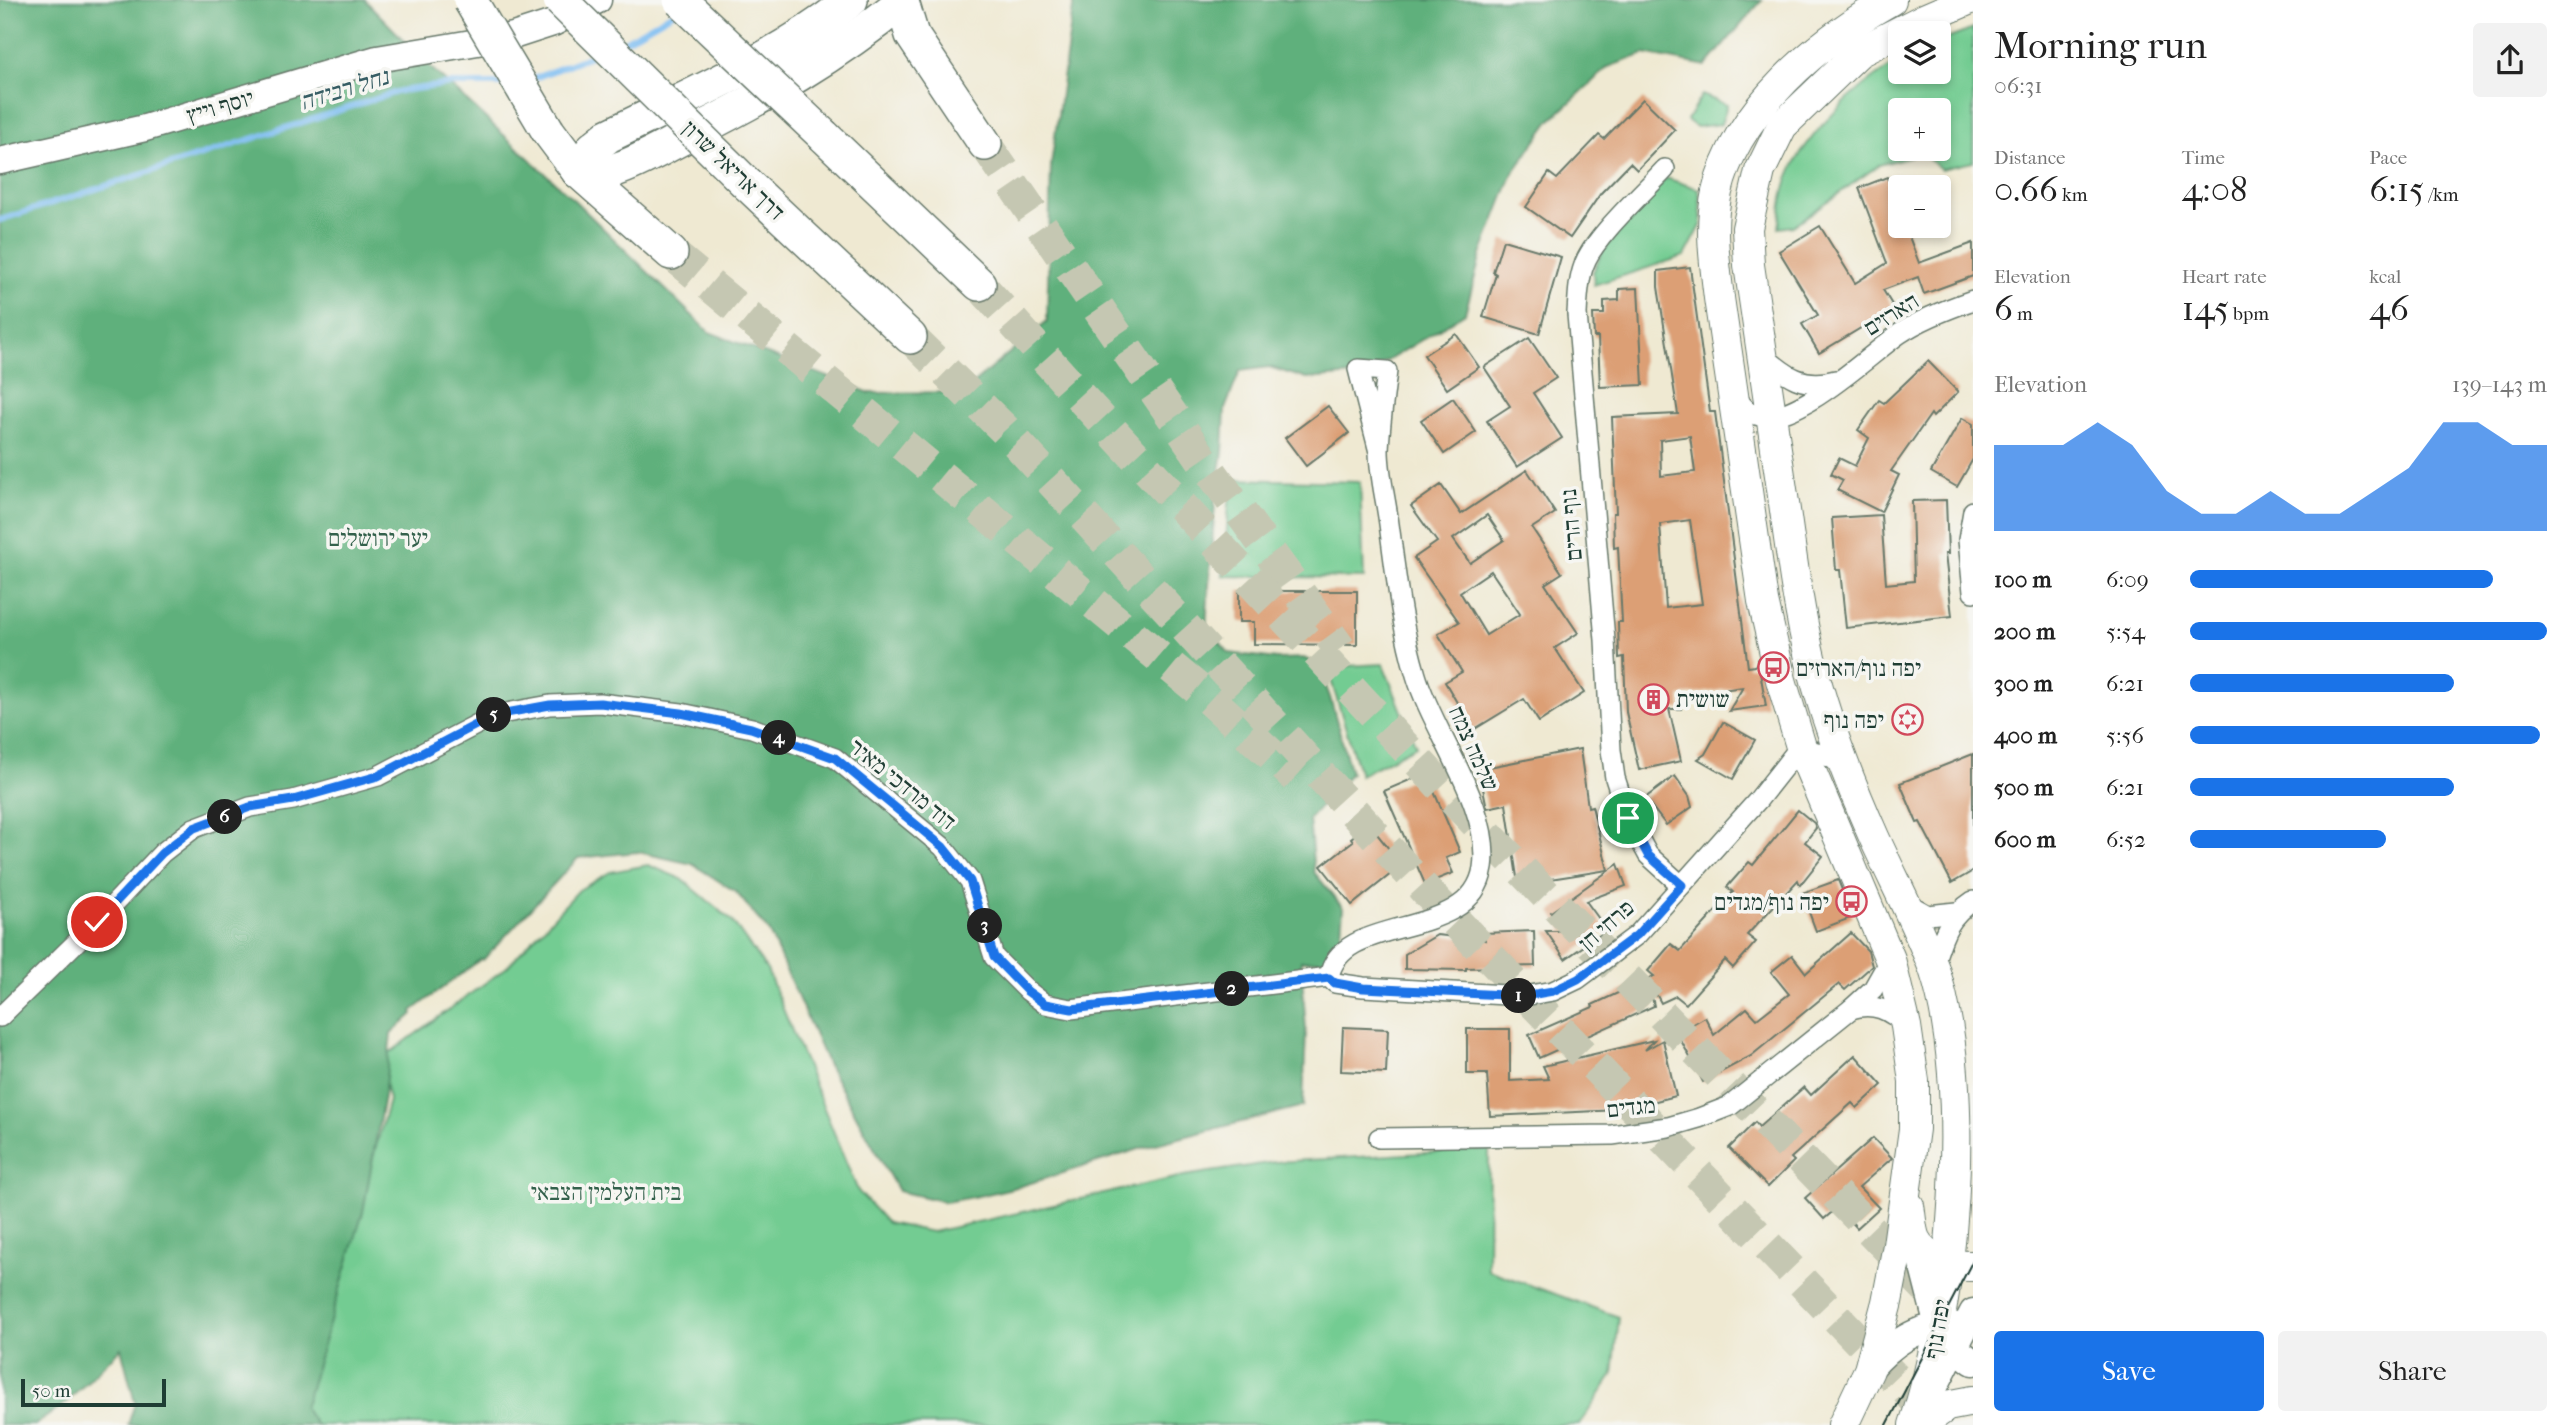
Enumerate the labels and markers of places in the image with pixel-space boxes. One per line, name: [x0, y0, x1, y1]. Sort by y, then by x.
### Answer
bus stop icon: יפה נוף/הארזים: [1756, 651, 1790, 685]
place label: יפה נוף/הארזים: [1796, 655, 1921, 682]
building icon: שושית: [1636, 682, 1670, 716]
place label: שושית: [1676, 686, 1730, 713]
pin: 5: [476, 698, 512, 732]
synagogue icon: יפה נוף: [1890, 703, 1924, 737]
place label: יפה נוף: [1824, 707, 1884, 734]
pin: 4: [762, 720, 796, 756]
pin: [1598, 788, 1658, 848]
pin: 6: [208, 800, 243, 834]
bus stop icon: יפה נוף/מגדים: [1835, 885, 1869, 919]
place label: יפה נוף/מגדים: [1714, 889, 1829, 916]
pin: [67, 892, 127, 952]
pin: 3: [968, 908, 1002, 944]
pin: 2: [1214, 972, 1250, 1006]
pin: 1: [1502, 978, 1536, 1014]

